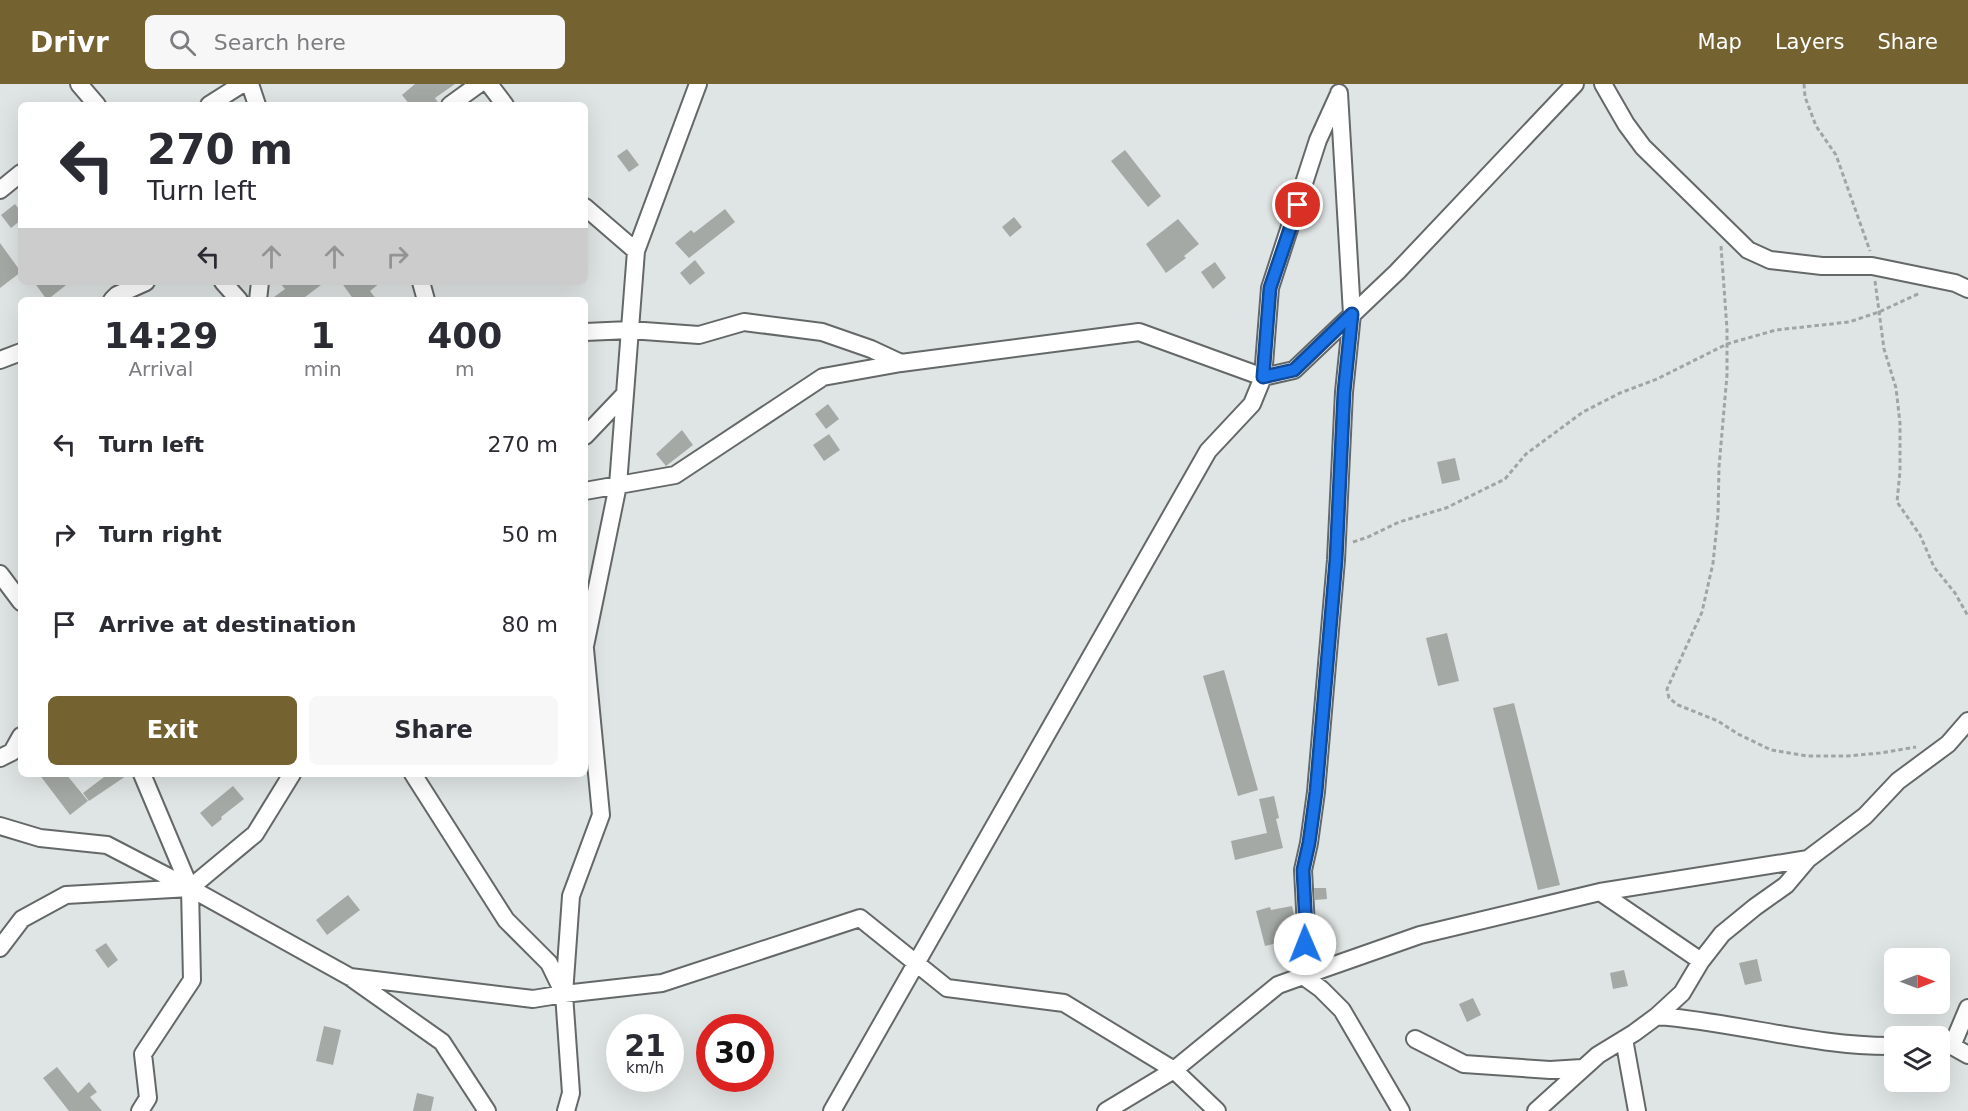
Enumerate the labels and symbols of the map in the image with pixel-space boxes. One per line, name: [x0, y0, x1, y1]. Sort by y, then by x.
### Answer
pin: [1272, 179, 1323, 230]
position arrow: [1273, 912, 1337, 976]
north arrow: [1884, 948, 1950, 1014]
speed limit sign: 30: [696, 1014, 774, 1092]

